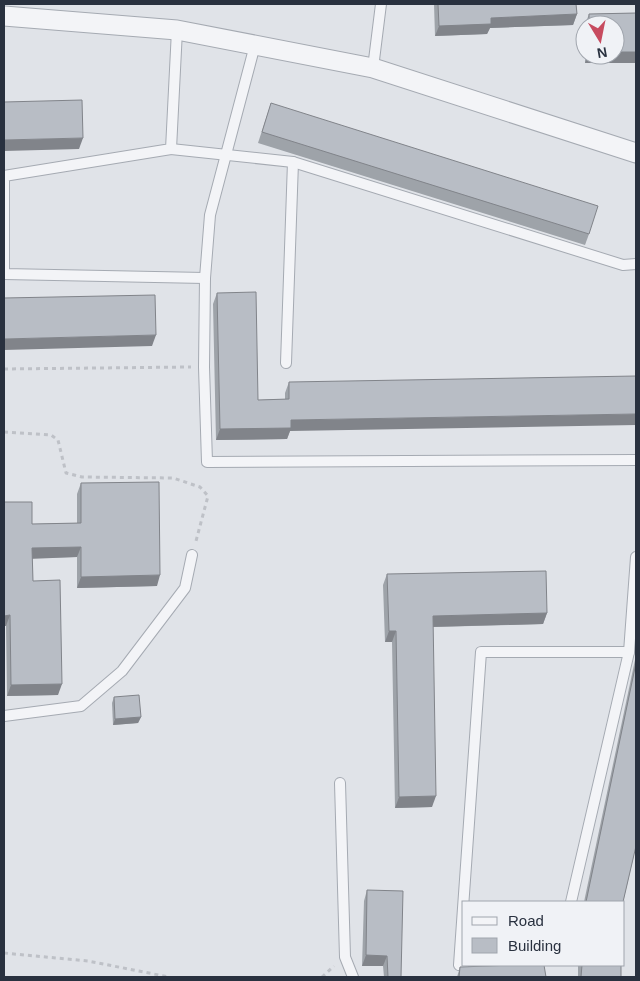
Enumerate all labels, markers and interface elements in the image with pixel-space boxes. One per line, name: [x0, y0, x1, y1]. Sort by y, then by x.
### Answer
north arrow: [575, 15, 625, 65]
text: N: [596, 44, 609, 62]
legend: [462, 901, 625, 966]
text: Road: [508, 912, 544, 929]
text: Building: [508, 937, 561, 954]

